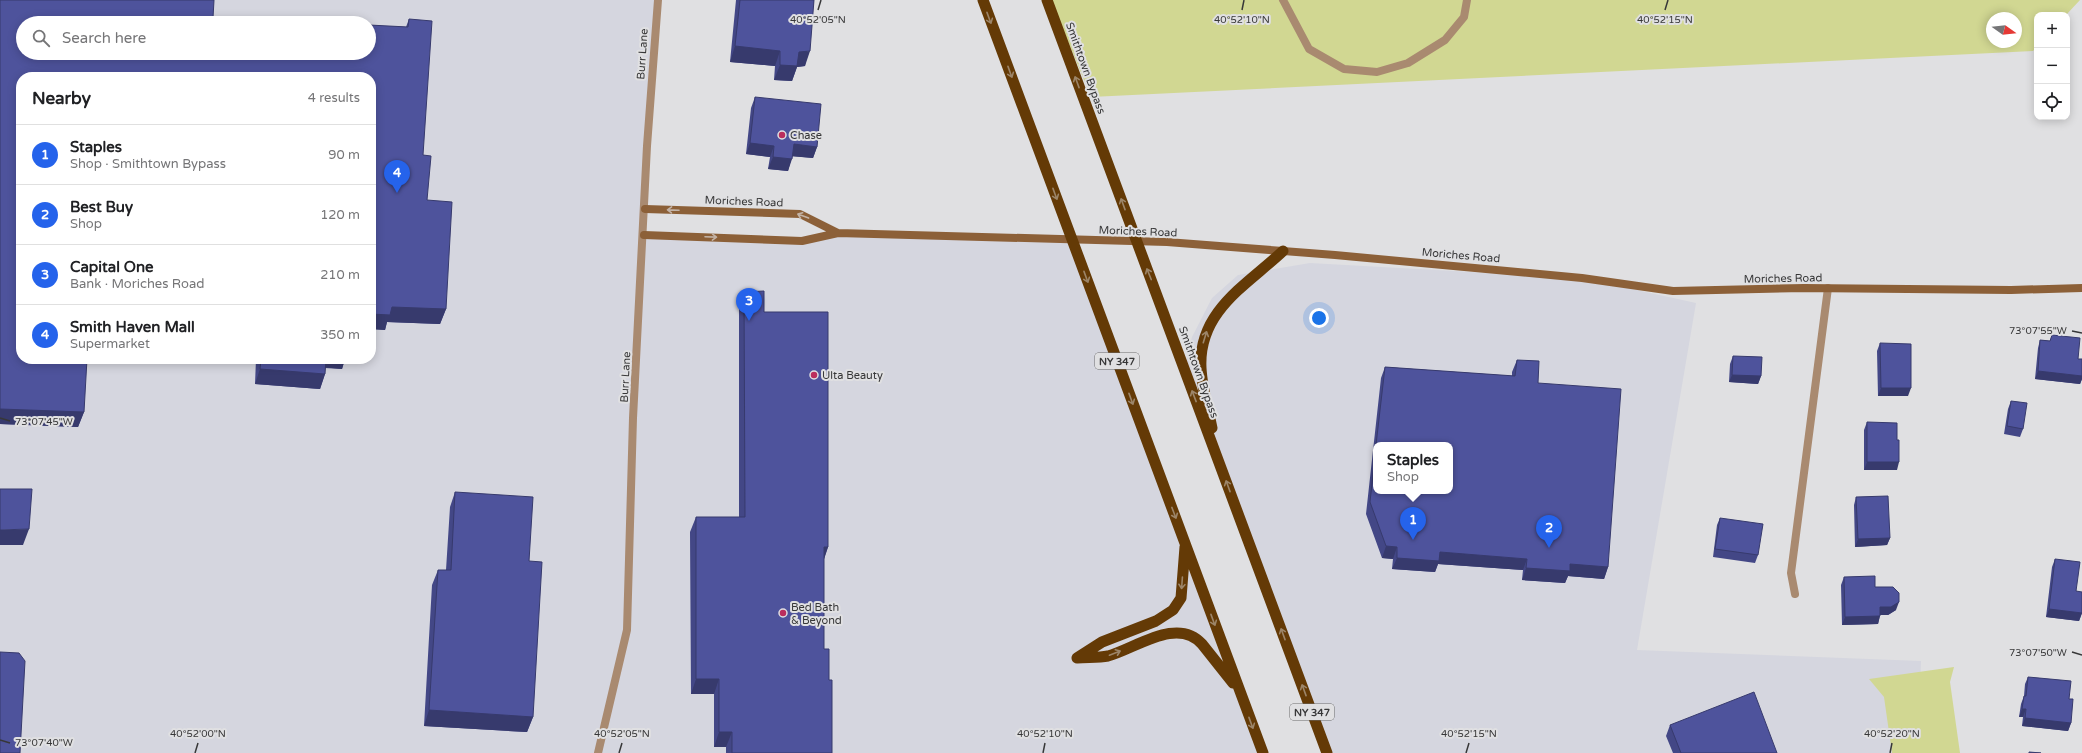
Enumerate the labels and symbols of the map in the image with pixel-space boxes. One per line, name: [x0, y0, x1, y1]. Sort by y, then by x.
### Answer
one-way arrow: [986, 11, 994, 23]
north arrow: [1986, 12, 2022, 48]
text: 40°52'05"N: [790, 14, 846, 26]
text: 40°52'10"N: [1214, 14, 1270, 26]
text: 40°52'15"N: [1637, 14, 1693, 26]
street label: Smithtown Bypass: [1063, 21, 1108, 116]
street label: Burr Lane: [634, 28, 651, 80]
one-way arrow: [1006, 65, 1014, 77]
one-way arrow: [1073, 77, 1081, 89]
place label: Chase: [790, 129, 822, 142]
marker: Chase: [777, 130, 787, 140]
pin: 4: [384, 160, 410, 193]
one-way arrow: [1052, 187, 1059, 200]
street label: Moriches Road: [704, 194, 784, 209]
one-way arrow: [1118, 199, 1126, 211]
one-way arrow: [667, 206, 680, 214]
one-way arrow: [797, 212, 809, 220]
street label: Moriches Road: [1098, 224, 1178, 239]
one-way arrow: [704, 234, 717, 241]
street label: Moriches Road: [1421, 246, 1501, 265]
one-way arrow: [1144, 268, 1152, 280]
one-way arrow: [1082, 270, 1090, 282]
street label: Moriches Road: [1744, 271, 1823, 286]
pin: 3: [736, 288, 762, 321]
your location: [1309, 308, 1329, 328]
street label: Smithtown Bypass: [1176, 325, 1221, 420]
text: 73°07'55"W: [2009, 325, 2067, 337]
one-way arrow: [1201, 331, 1209, 343]
street label: Burr Lane: [618, 351, 633, 403]
road number: NY 347: [1095, 353, 1139, 369]
place label: Ulta Beauty: [822, 369, 883, 382]
marker: Ulta Beauty: [809, 370, 819, 380]
one-way arrow: [1189, 390, 1197, 402]
one-way arrow: [1128, 392, 1135, 405]
text: 73°07'45"W: [15, 416, 73, 428]
one-way arrow: [1224, 480, 1231, 493]
one-way arrow: [1170, 507, 1178, 519]
pin: 1: [1400, 507, 1426, 540]
pin: 2: [1536, 515, 1562, 548]
one-way arrow: [1179, 576, 1186, 589]
place label: Bed Bath & Beyond: [791, 601, 842, 627]
marker: Bed Bath & Beyond: [778, 608, 788, 618]
one-way arrow: [1210, 614, 1218, 626]
one-way arrow: [1279, 629, 1287, 641]
text: 73°07'50"W: [2009, 647, 2067, 659]
one-way arrow: [1109, 649, 1121, 657]
one-way arrow: [1299, 685, 1307, 697]
road number: NY 347: [1290, 704, 1334, 720]
one-way arrow: [1248, 717, 1256, 729]
text: 40°52'00"N: [170, 728, 226, 740]
text: 40°52'05"N: [594, 728, 650, 740]
text: 40°52'10"N: [1017, 728, 1073, 740]
text: 40°52'15"N: [1441, 728, 1497, 740]
text: 40°52'20"N: [1864, 728, 1920, 740]
text: 73°07'40"W: [15, 737, 73, 749]

